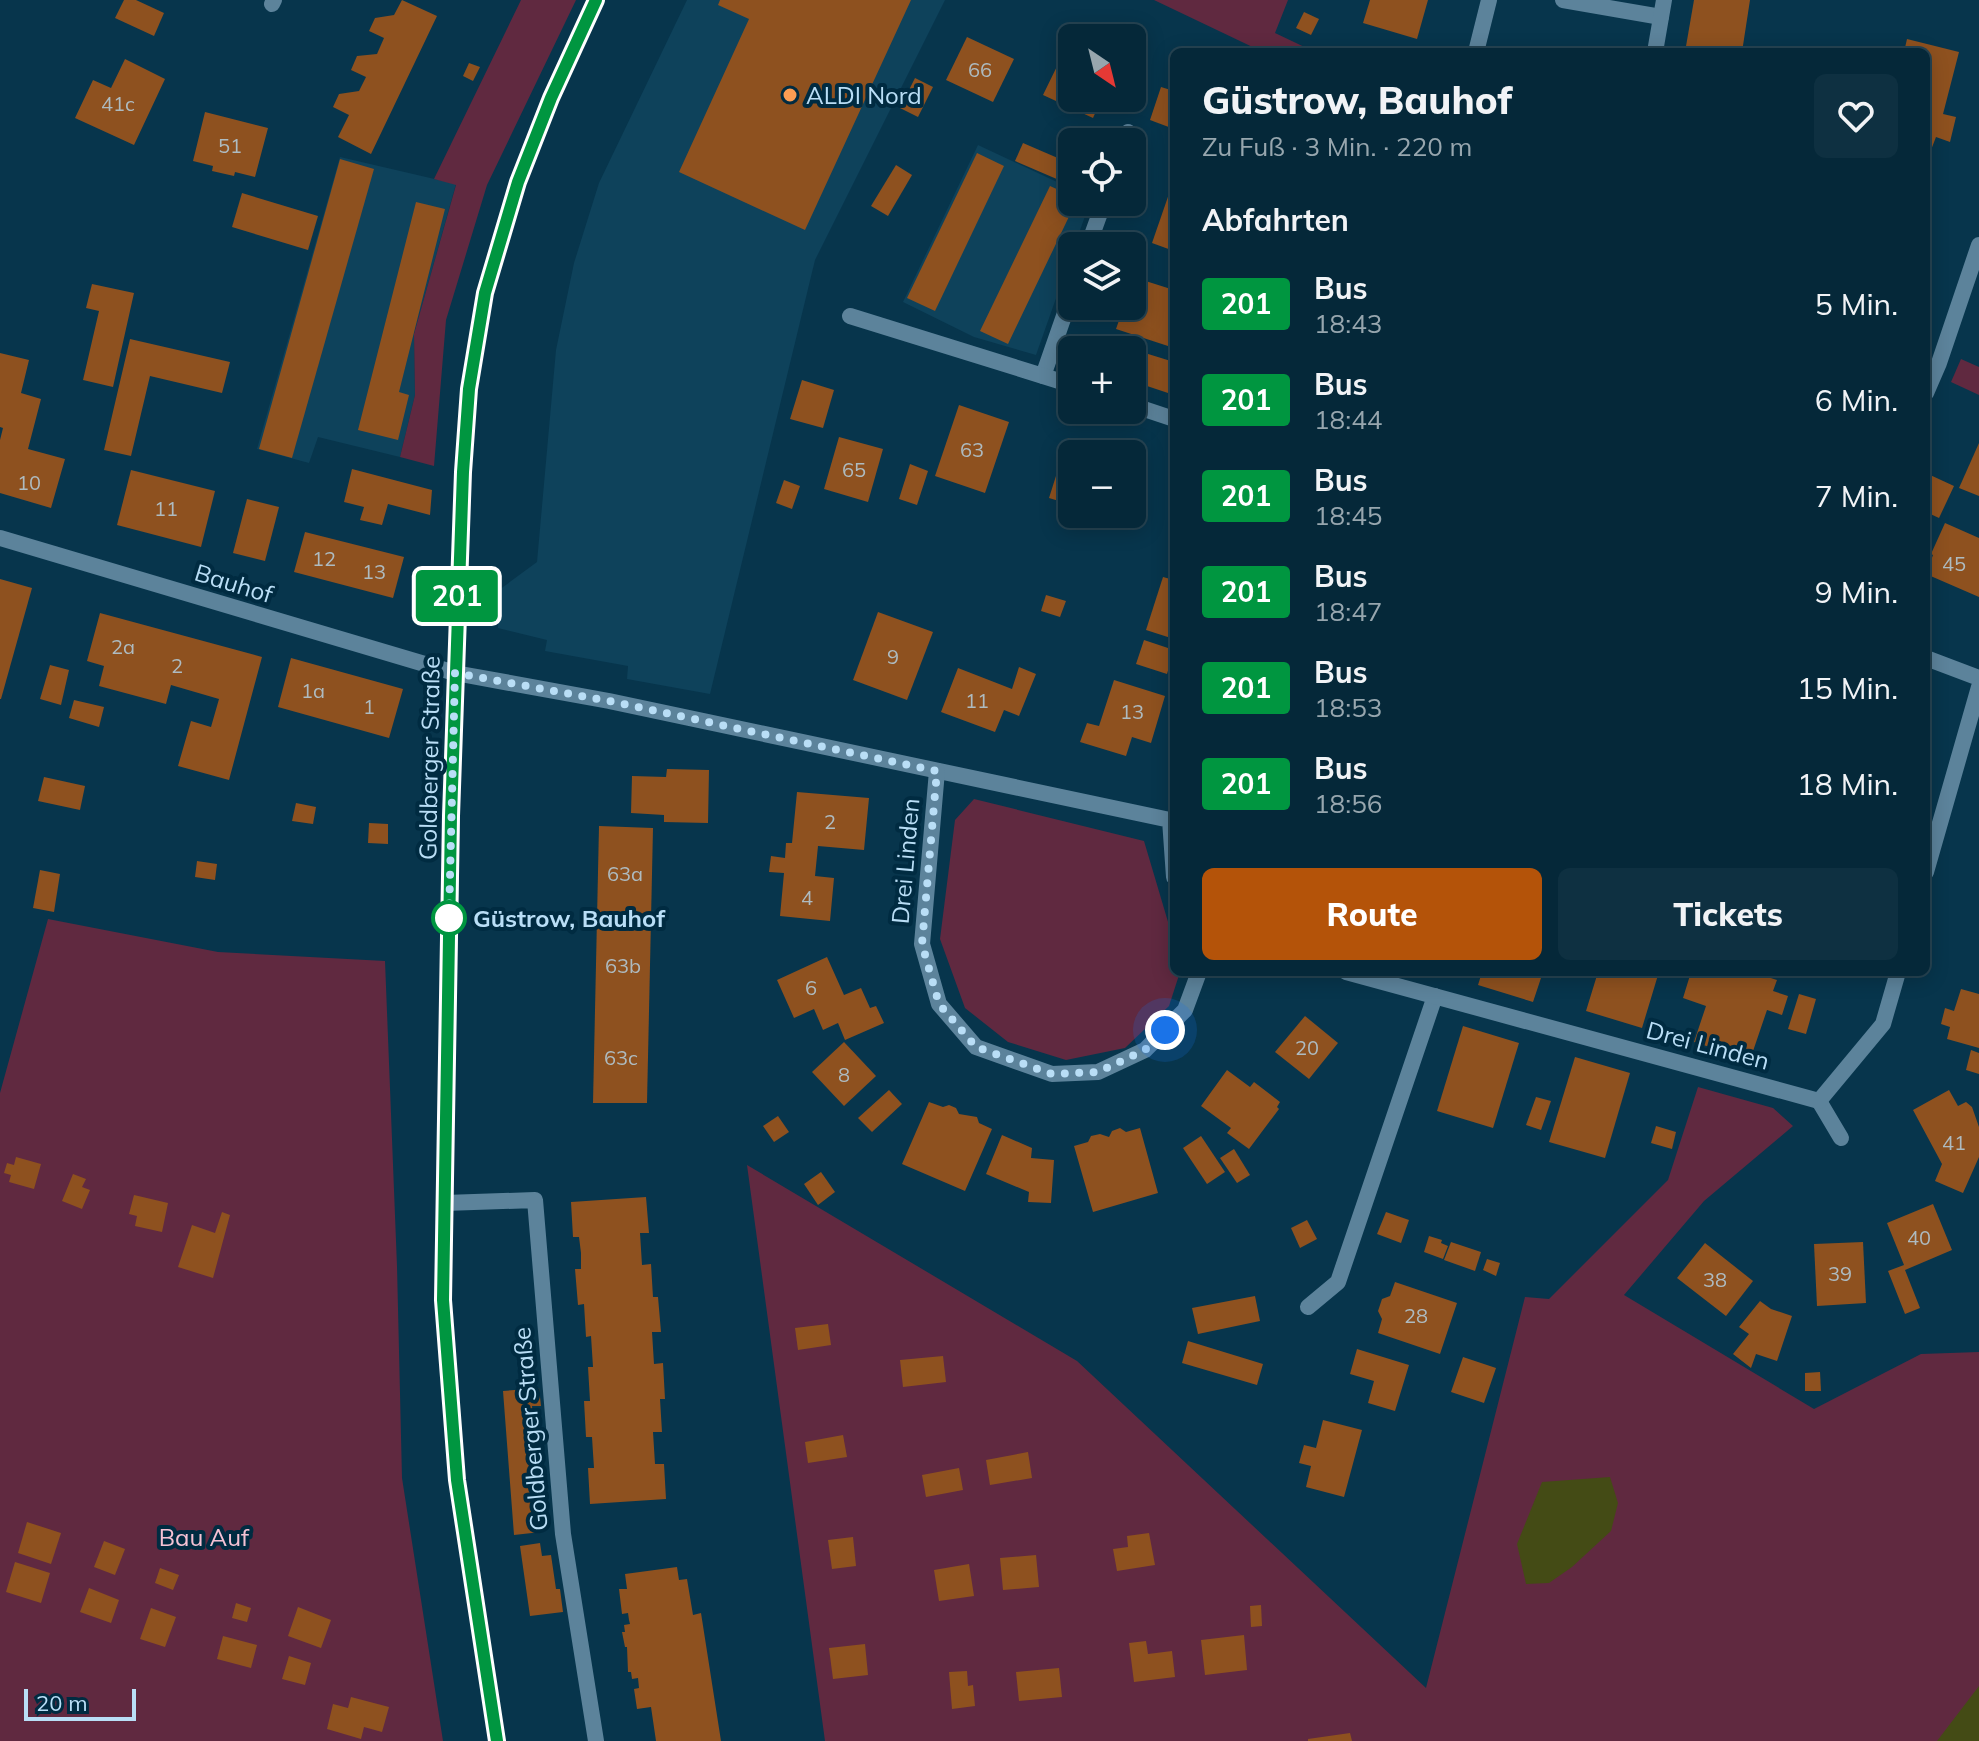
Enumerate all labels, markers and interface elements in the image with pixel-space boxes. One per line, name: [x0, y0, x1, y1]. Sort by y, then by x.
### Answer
north arrow: [1058, 24, 1146, 112]
map controls: [1058, 24, 1146, 528]
house number: 66: [968, 57, 992, 82]
button: heart: [1814, 74, 1898, 158]
text: Güstrow, Bauhof: [1202, 76, 1512, 124]
place label: ALDI Nord: [806, 80, 922, 110]
marker: ALDI Nord: [781, 86, 799, 104]
house number: 41c: [101, 91, 135, 116]
button: locate: [1058, 128, 1146, 216]
text: Zu Fuß · 3 Min. · 220 m: [1202, 130, 1472, 163]
house number: 51: [218, 133, 242, 158]
text: Abfahrten: [1202, 201, 1349, 239]
button: layers: [1058, 232, 1146, 320]
text: Bus: [1314, 269, 1368, 307]
text: 5 Min.: [1815, 285, 1898, 323]
text: 201: [1221, 286, 1271, 321]
text: 18:43: [1314, 307, 1382, 340]
button: +: [1058, 336, 1146, 424]
text: Bus: [1314, 365, 1368, 403]
text: 6 Min.: [1815, 381, 1898, 419]
text: 201: [1221, 382, 1271, 417]
text: 18:44: [1314, 403, 1382, 436]
house number: 63: [960, 437, 984, 462]
button: −: [1058, 440, 1146, 528]
house number: 65: [842, 457, 866, 482]
text: Bus: [1314, 461, 1368, 499]
house number: 10: [17, 470, 41, 495]
text: 7 Min.: [1815, 477, 1898, 515]
text: 201: [1221, 478, 1271, 513]
house number: 11: [154, 496, 178, 521]
text: 18:45: [1314, 499, 1382, 532]
house number: 12: [312, 546, 336, 571]
house number: 45: [1942, 551, 1966, 576]
street label: Bauhof: [191, 557, 278, 609]
text: Bus: [1314, 557, 1368, 595]
house number: 13: [362, 559, 386, 584]
line badge: 201: [411, 570, 503, 622]
text: 9 Min.: [1815, 573, 1898, 611]
text: 201: [1221, 574, 1271, 609]
text: 201: [432, 578, 482, 613]
text: 18:47: [1314, 595, 1382, 628]
house number: 2a: [111, 634, 135, 659]
house number: 9: [887, 644, 899, 669]
house number: 2: [171, 653, 183, 678]
text: Bus: [1314, 653, 1368, 691]
street label: Goldberger Straße: [412, 656, 446, 860]
text: 15 Min.: [1797, 669, 1898, 707]
text: 201: [1221, 670, 1271, 705]
house number: 1a: [301, 678, 325, 703]
house number: 11: [965, 688, 989, 713]
text: 18:53: [1314, 691, 1382, 724]
house number: 1: [363, 694, 375, 719]
house number: 13: [1120, 699, 1144, 724]
text: Bus: [1314, 749, 1368, 787]
text: 18 Min.: [1797, 765, 1898, 803]
text: 201: [1221, 766, 1271, 801]
text: 18:56: [1314, 787, 1382, 820]
street label: Drei Linden: [885, 797, 925, 925]
house number: 2: [824, 809, 836, 834]
house number: 63a: [607, 861, 643, 886]
button: Route: [1202, 868, 1542, 960]
button: Tickets: [1558, 868, 1898, 960]
house number: 4: [801, 885, 813, 910]
marker: Güstrow, Bauhof: [432, 901, 466, 935]
place label: Güstrow, Bauhof: [473, 903, 666, 933]
house number: 63b: [605, 953, 641, 978]
house number: 6: [805, 975, 817, 1000]
your location: [1145, 1010, 1185, 1050]
street label: Drei Linden: [1643, 1014, 1773, 1076]
house number: 20: [1295, 1035, 1319, 1060]
house number: 63c: [604, 1045, 638, 1070]
house number: 8: [838, 1062, 850, 1087]
house number: 41: [1942, 1130, 1966, 1155]
house number: 40: [1907, 1225, 1931, 1250]
house number: 39: [1828, 1261, 1852, 1286]
house number: 38: [1703, 1267, 1727, 1292]
house number: 28: [1404, 1303, 1428, 1328]
street label: Goldberger Straße: [506, 1326, 554, 1532]
park label: Bau Auf: [159, 1522, 250, 1552]
scale bar: [24, 1685, 136, 1721]
text: 20 m: [36, 1689, 87, 1717]

